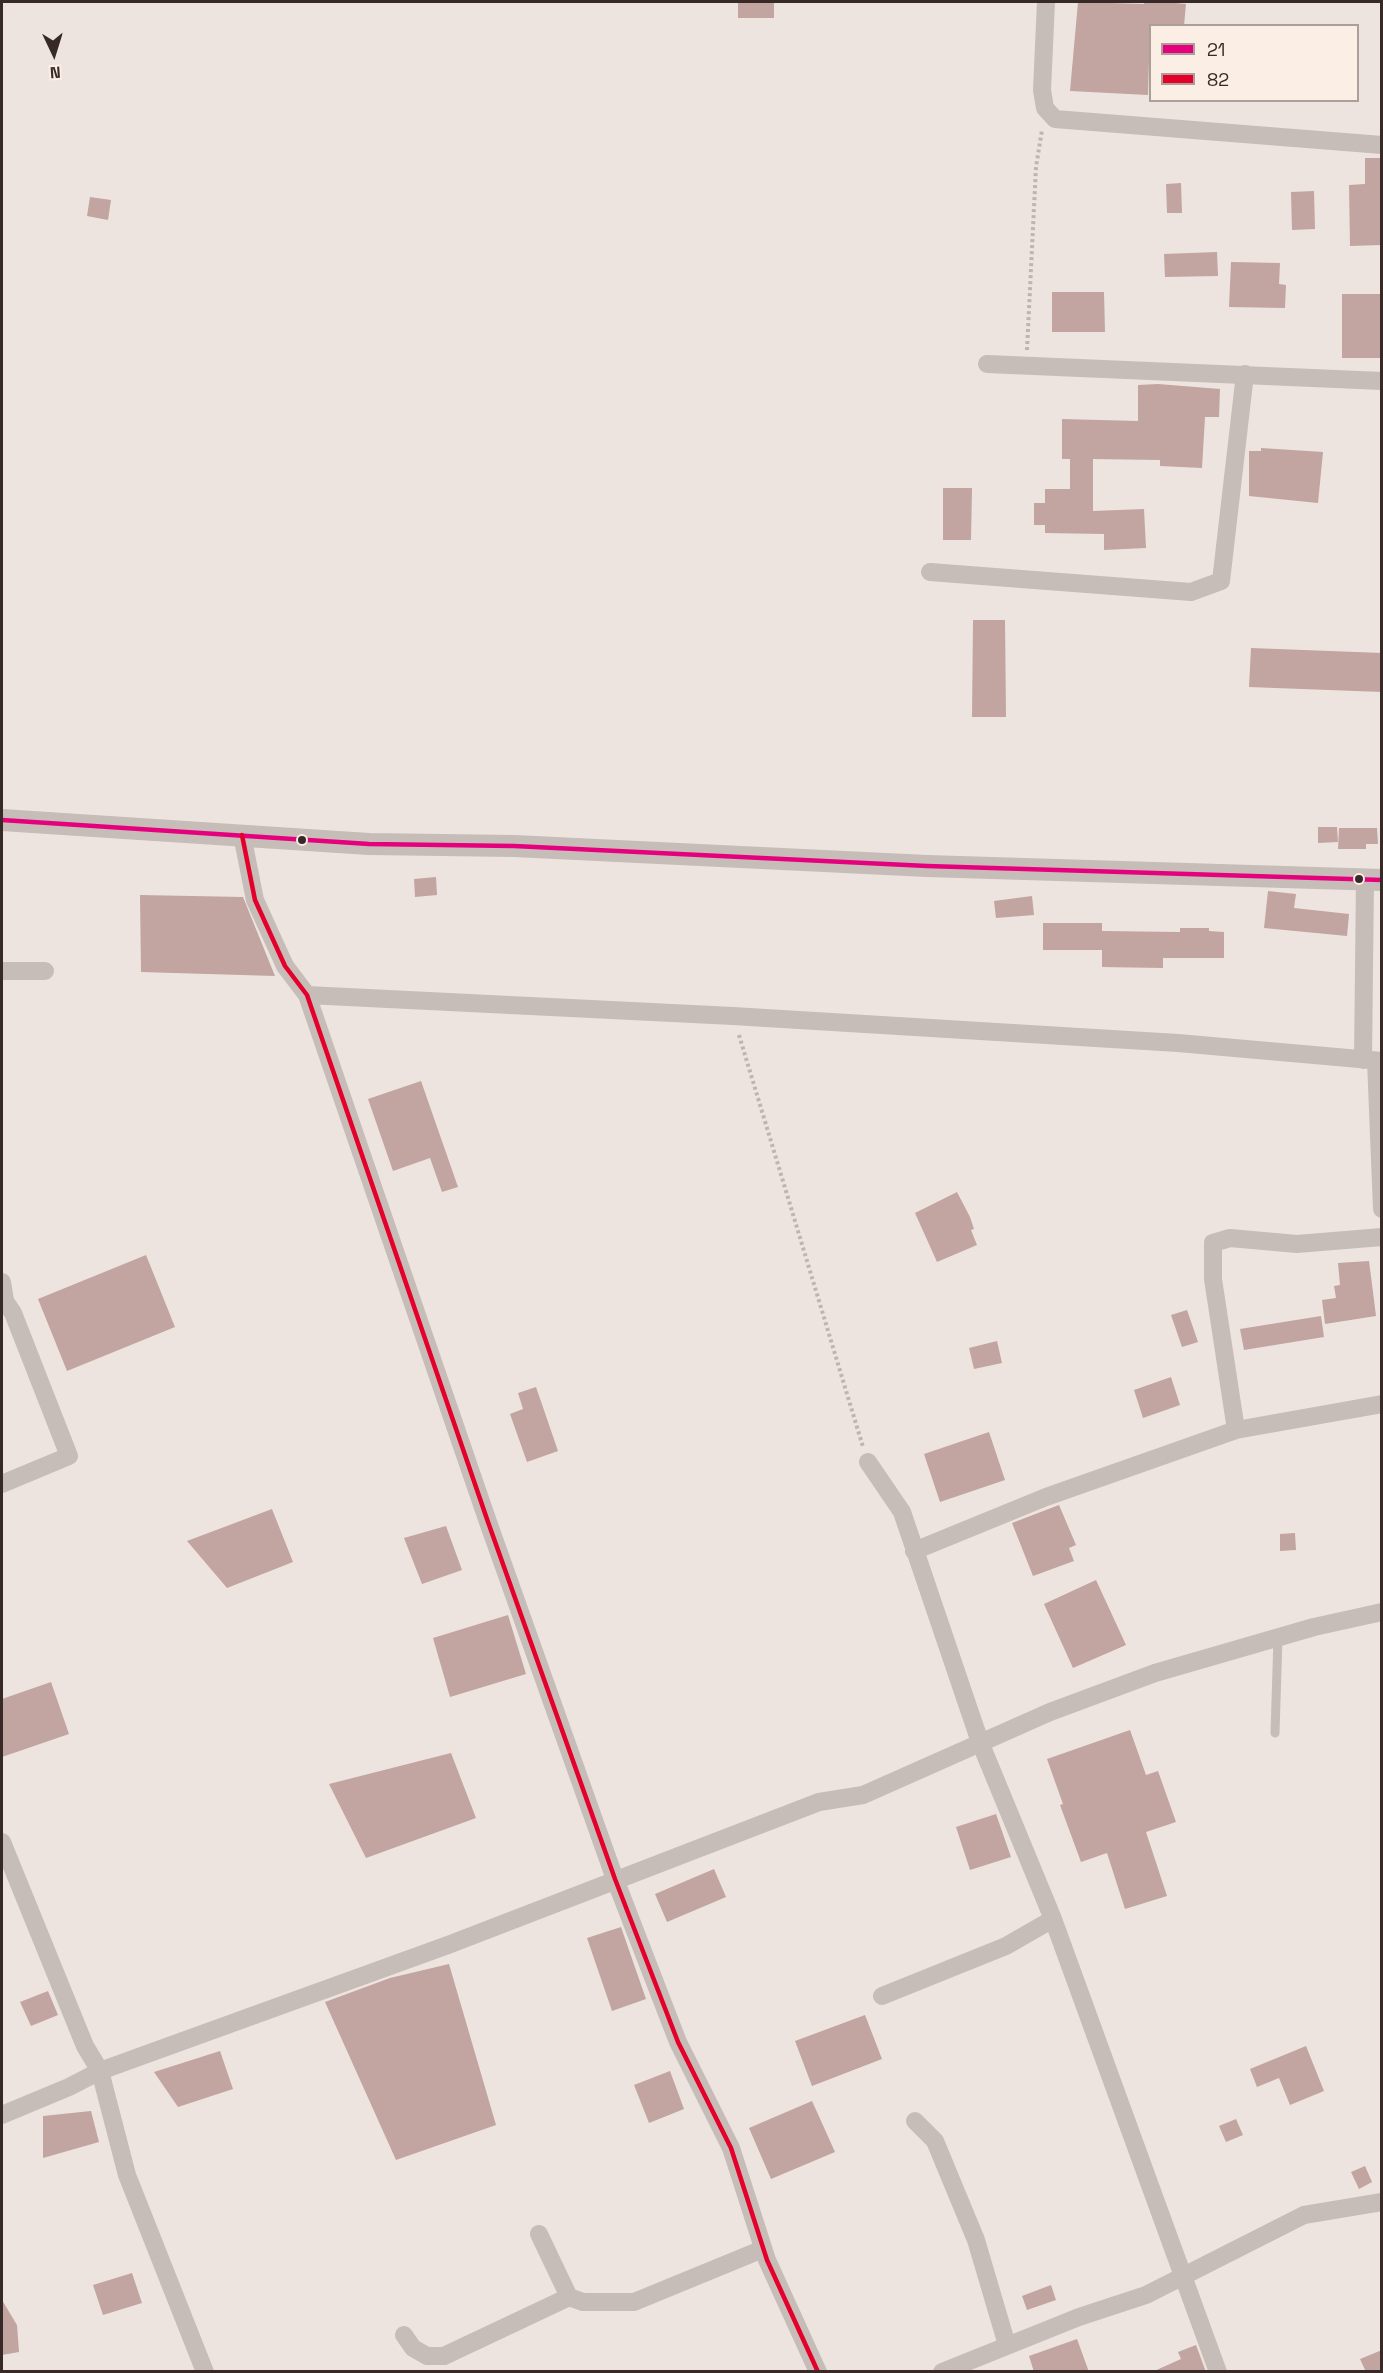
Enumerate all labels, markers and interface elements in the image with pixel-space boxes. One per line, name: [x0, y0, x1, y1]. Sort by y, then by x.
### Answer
north arrow: [24, 24, 84, 84]
legend: [1149, 24, 1359, 102]
text: 21: [1207, 38, 1225, 61]
text: N: [49, 62, 61, 83]
text: 82: [1207, 68, 1229, 91]
unlabelled marker: [296, 834, 308, 846]
unlabelled marker: [1353, 873, 1365, 885]

